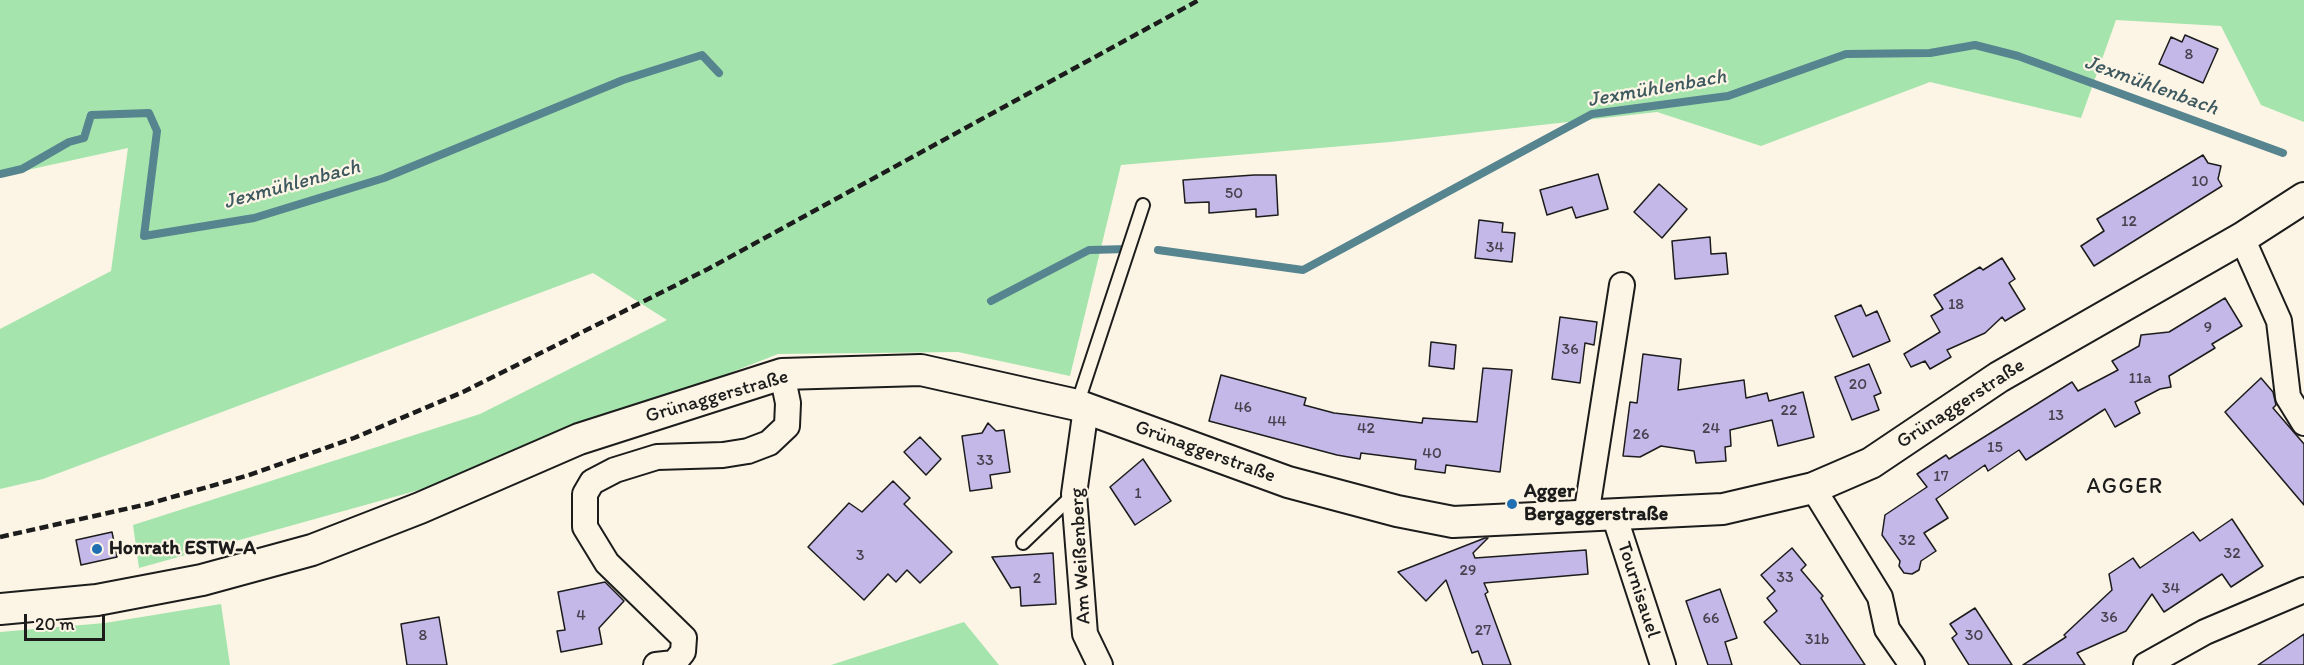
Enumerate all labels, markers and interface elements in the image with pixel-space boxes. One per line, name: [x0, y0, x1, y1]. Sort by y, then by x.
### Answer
house number: 8: [2185, 45, 2193, 65]
water label: Jexmühlenbach: [2081, 50, 2221, 122]
water label: Jexmühlenbach: [1586, 64, 1728, 114]
water label: Jexmühlenbach: [221, 155, 363, 215]
house number: 10: [2191, 172, 2209, 192]
house number: 50: [1225, 184, 1243, 204]
house number: 12: [2121, 212, 2137, 232]
house number: 34: [1486, 238, 1504, 258]
house number: 18: [1948, 295, 1964, 315]
house number: 9: [2204, 318, 2212, 338]
house number: 36: [1561, 340, 1579, 360]
street label: Grünaggerstraße: [1893, 354, 2029, 454]
street label: Grünaggerstraße: [643, 365, 791, 429]
house number: 11a: [2128, 369, 2152, 389]
house number: 20: [1849, 375, 1867, 395]
house number: 46: [1234, 398, 1252, 418]
house number: 22: [1781, 401, 1797, 421]
house number: 13: [2048, 406, 2064, 426]
house number: 44: [1267, 412, 1287, 432]
street label: Grünaggerstraße: [1132, 415, 1278, 489]
house number: 42: [1357, 419, 1375, 439]
house number: 24: [1702, 419, 1720, 439]
house number: 26: [1633, 425, 1649, 445]
house number: 15: [1987, 438, 2003, 458]
house number: 40: [1422, 444, 1442, 464]
house number: 33: [976, 451, 994, 471]
house number: 17: [1933, 467, 1949, 487]
district label: AGGER: [2086, 474, 2164, 500]
place label: Agger Bergaggerstraße: [1524, 480, 1668, 527]
house number: 1: [1134, 484, 1142, 504]
street label: Am Weißenberg: [1065, 487, 1097, 625]
marker: Agger Bergaggerstraße: [1505, 497, 1519, 511]
house number: 32: [1898, 531, 1916, 551]
place label: Honrath ESTW-A: [109, 537, 256, 561]
street label: Tournisauel: [1611, 539, 1665, 641]
marker: Honrath ESTW-A: [90, 542, 104, 556]
house number: 32: [2223, 544, 2241, 564]
house number: 3: [856, 546, 864, 566]
house number: 29: [1460, 561, 1476, 581]
house number: 33: [1776, 568, 1794, 588]
house number: 2: [1033, 569, 1041, 589]
house number: 34: [2162, 579, 2180, 599]
scale bar: [27, 602, 108, 640]
house number: 4: [576, 606, 586, 626]
house number: 36: [2100, 608, 2118, 628]
house number: 66: [1703, 609, 1719, 629]
text: 20 m: [35, 613, 75, 635]
house number: 27: [1475, 621, 1491, 641]
house number: 8: [419, 626, 427, 646]
house number: 30: [1965, 626, 1983, 646]
house number: 31b: [1805, 630, 1829, 650]

